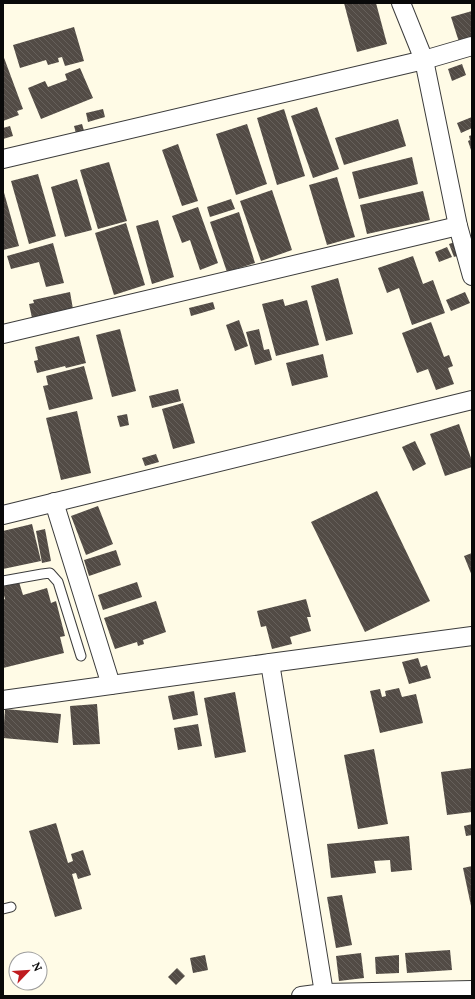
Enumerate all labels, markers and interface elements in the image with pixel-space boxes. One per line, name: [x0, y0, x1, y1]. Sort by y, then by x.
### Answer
north arrow: [8, 951, 48, 991]
text: N: [29, 960, 45, 974]

